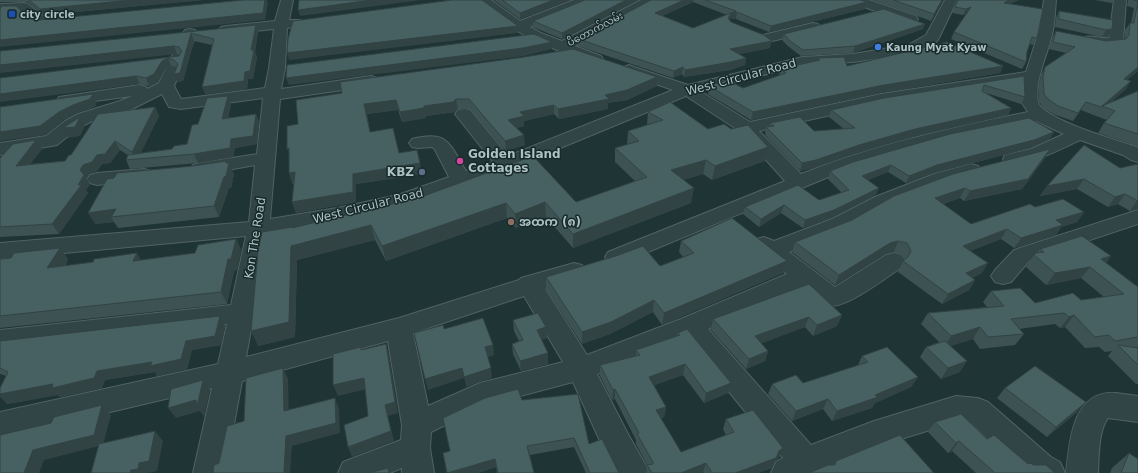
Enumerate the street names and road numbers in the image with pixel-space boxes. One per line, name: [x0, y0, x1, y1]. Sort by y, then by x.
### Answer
street label: ပိတောက်လမ်း: [564, 8, 625, 48]
street label: West Circular Road: [684, 56, 798, 98]
street label: West Circular Road: [311, 185, 425, 227]
street label: Kon The Road: [242, 196, 268, 280]

